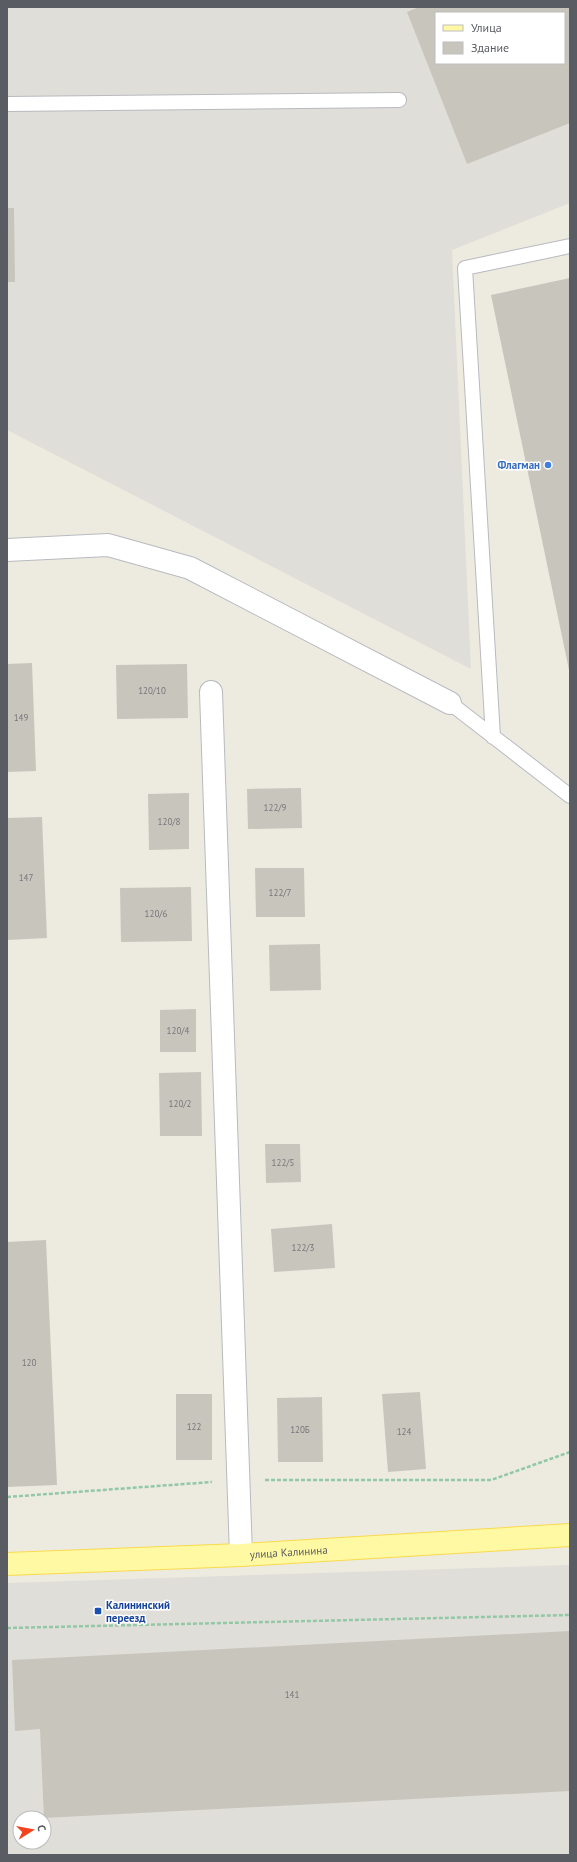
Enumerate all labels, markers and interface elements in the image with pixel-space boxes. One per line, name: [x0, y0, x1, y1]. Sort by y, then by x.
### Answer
legend: [435, 12, 565, 64]
text: Улица: [471, 20, 502, 35]
text: Здание: [471, 40, 509, 55]
place label: Флагман: [498, 458, 540, 472]
marker: Флагман: [543, 460, 553, 470]
house number: 120/10: [138, 685, 166, 696]
house number: 149: [14, 712, 28, 723]
house number: 122/9: [264, 802, 286, 813]
house number: 120/8: [158, 816, 180, 827]
house number: 147: [19, 872, 33, 883]
house number: 122/7: [269, 887, 291, 898]
house number: 120/6: [145, 908, 167, 919]
house number: 120/4: [167, 1025, 189, 1036]
house number: 120/2: [169, 1098, 191, 1109]
house number: 122/5: [272, 1157, 294, 1168]
house number: 122/3: [292, 1242, 314, 1253]
house number: 120: [22, 1357, 36, 1368]
house number: 122: [187, 1421, 201, 1432]
house number: 120Б: [290, 1424, 310, 1435]
house number: 124: [397, 1426, 411, 1437]
street label: улица Калинина: [249, 1543, 328, 1561]
place label: Калининский переезд: [106, 1598, 170, 1625]
marker: Калининский переезд: [93, 1606, 103, 1616]
house number: 141: [285, 1689, 299, 1700]
north arrow: [12, 1810, 52, 1850]
text: С: [34, 1824, 49, 1832]

